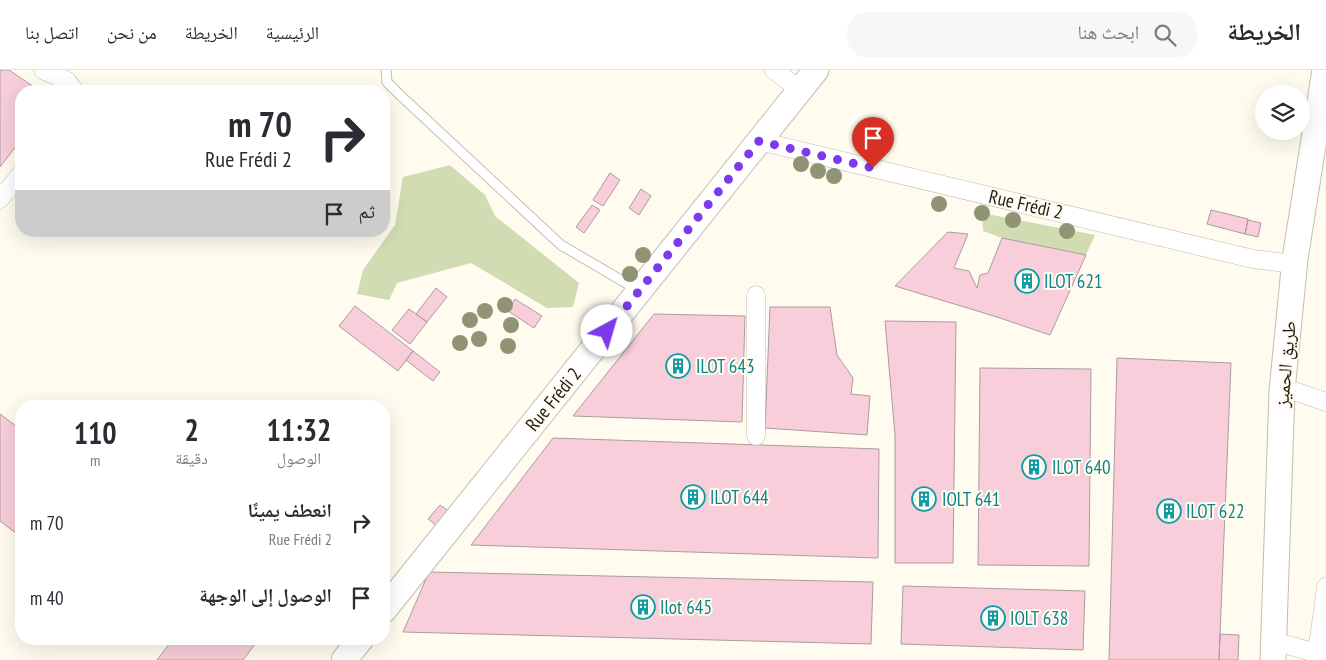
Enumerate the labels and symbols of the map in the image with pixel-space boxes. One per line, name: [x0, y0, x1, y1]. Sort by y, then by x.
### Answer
pin: [852, 117, 894, 168]
street label: Rue Frédi 2: [987, 184, 1065, 224]
building icon: ILOT 621: [1014, 268, 1040, 294]
place label: ILOT 621: [1044, 269, 1103, 293]
position arrow: [580, 304, 632, 356]
street label: طريق الحميز: [1269, 320, 1301, 409]
building icon: ILOT 643: [665, 353, 691, 379]
place label: ILOT 643: [696, 354, 755, 378]
street label: Rue Frédi 2: [520, 362, 586, 436]
building icon: ILOT 640: [1021, 454, 1047, 480]
place label: ILOT 640: [1052, 455, 1111, 479]
building icon: ILOT 644: [680, 484, 706, 510]
place label: ILOT 644: [710, 485, 769, 509]
building icon: IOLT 641: [911, 486, 937, 512]
place label: IOLT 641: [942, 487, 1000, 511]
building icon: ILOT 622: [1156, 498, 1182, 524]
place label: ILOT 622: [1186, 499, 1245, 523]
building icon: Ilot 645: [630, 594, 656, 620]
place label: Ilot 645: [660, 595, 712, 619]
building icon: IOLT 638: [980, 605, 1006, 631]
place label: IOLT 638: [1010, 606, 1068, 630]

